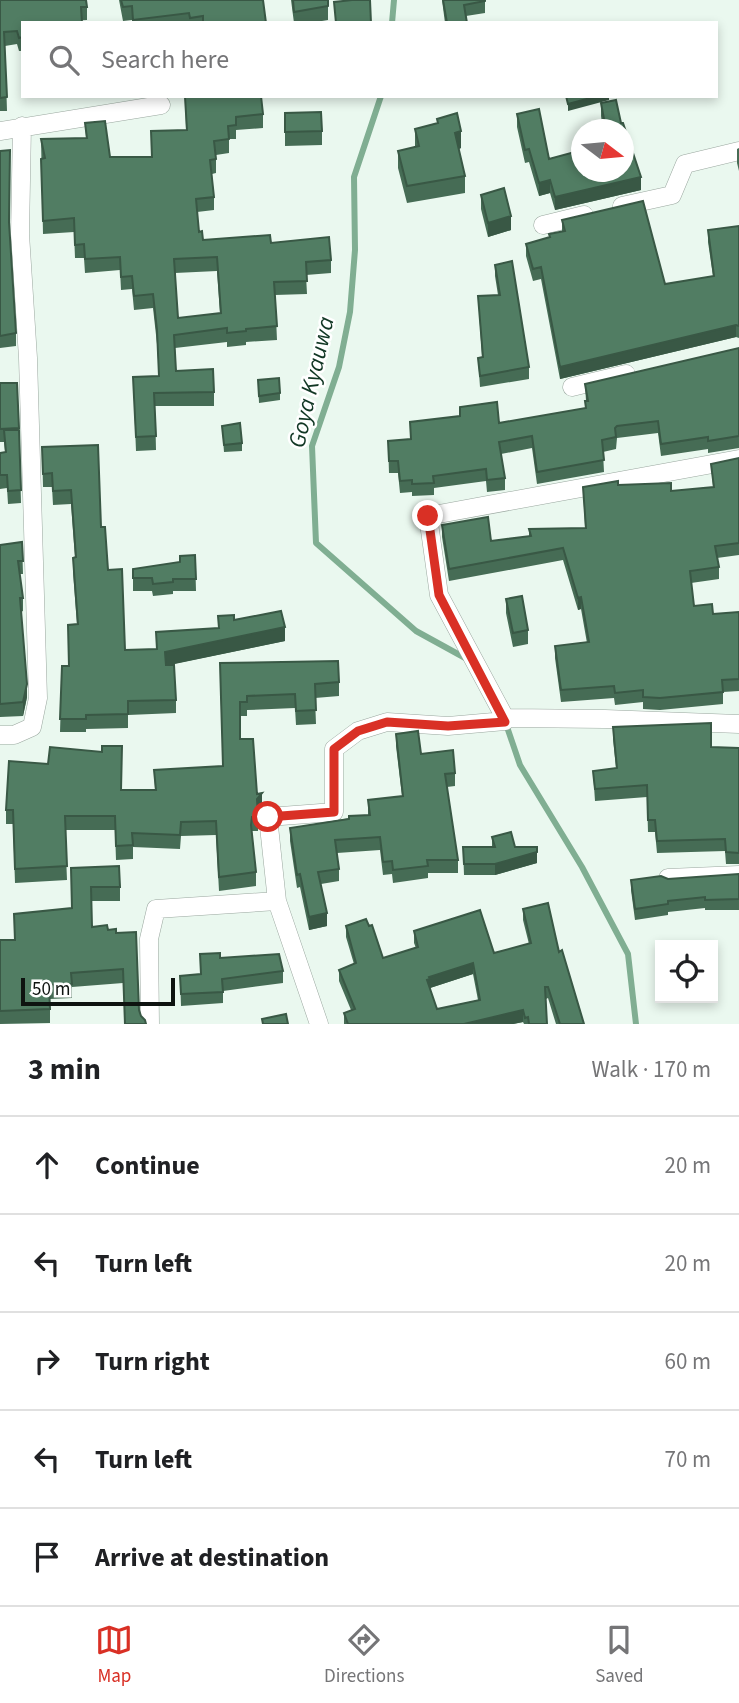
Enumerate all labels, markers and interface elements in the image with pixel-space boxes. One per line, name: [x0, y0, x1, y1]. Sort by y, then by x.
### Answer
search box: [21, 21, 718, 98]
icon: search: [45, 41, 83, 79]
text: Search here: [101, 41, 229, 78]
north arrow: [571, 119, 634, 182]
water label: Goya Kyauwa: [279, 313, 344, 451]
route end: [412, 500, 443, 531]
route start: [252, 801, 283, 832]
map controls: [655, 940, 718, 1003]
button: locate: [655, 940, 718, 1003]
scale bar: [21, 975, 175, 1007]
text: 50 m: [32, 976, 70, 1003]
text: 3 min: [28, 1048, 101, 1091]
text: Walk · 170 m: [592, 1053, 711, 1086]
icon: ahead: [28, 1146, 66, 1184]
text: Continue: [95, 1147, 200, 1184]
text: 20 m: [664, 1149, 711, 1182]
icon: left: [28, 1244, 66, 1282]
text: Turn left: [95, 1245, 192, 1282]
text: 20 m: [664, 1247, 711, 1280]
icon: right: [28, 1342, 66, 1380]
text: Turn right: [95, 1343, 210, 1380]
text: 60 m: [664, 1345, 711, 1378]
icon: left: [28, 1440, 66, 1478]
text: Turn left: [95, 1441, 192, 1478]
text: 70 m: [664, 1443, 711, 1476]
icon: arrive: [28, 1538, 66, 1576]
text: Arrive at destination: [95, 1539, 329, 1576]
tab: Map: [95, 1621, 133, 1690]
tab: Directions: [324, 1621, 404, 1690]
tab: Saved: [595, 1621, 644, 1690]

